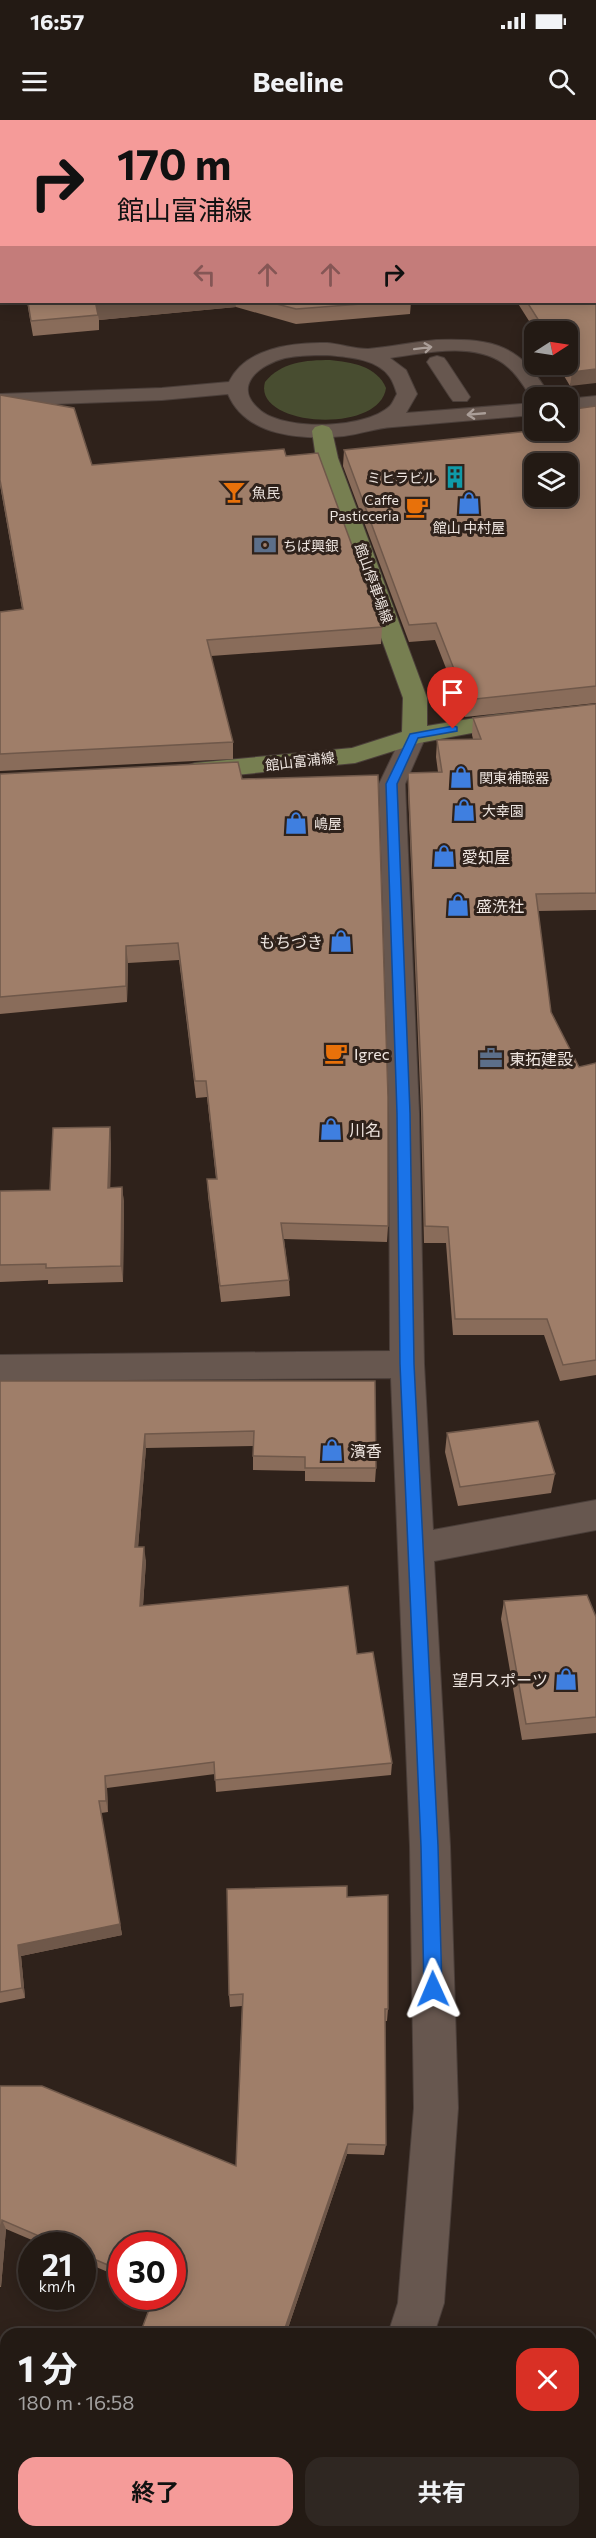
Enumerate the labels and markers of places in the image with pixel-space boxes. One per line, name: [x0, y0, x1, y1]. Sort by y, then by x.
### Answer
building icon: ミヒラビル: [442, 464, 468, 490]
place label: ミヒラビル: [367, 469, 437, 486]
bar icon: 魚民: [221, 479, 247, 505]
place label: 魚民: [252, 484, 280, 501]
shop icon: 館山 中村屋: [456, 490, 482, 516]
place label: Caffe Pasticceria: [329, 491, 399, 524]
cafe icon: Caffe Pasticceria: [404, 494, 430, 520]
place label: 館山 中村屋: [433, 519, 505, 536]
bank icon: ちば興銀: [252, 532, 278, 558]
place label: ちば興銀: [283, 537, 339, 554]
pin: [427, 667, 478, 729]
shop icon: 関東補聴器: [448, 764, 474, 790]
place label: 関東補聴器: [479, 769, 549, 786]
shop icon: 大幸園: [451, 797, 477, 823]
place label: 大幸園: [482, 802, 524, 819]
shop icon: 嶋屋: [283, 810, 309, 836]
place label: 嶋屋: [314, 815, 342, 832]
shop icon: 愛知屋: [431, 843, 457, 869]
place label: 愛知屋: [462, 847, 510, 866]
shop icon: 盛洗社: [445, 892, 471, 918]
place label: 盛洗社: [476, 896, 524, 915]
shop icon: もちづき: [328, 928, 354, 954]
place label: もちづき: [259, 932, 323, 951]
cafe icon: Igrec: [323, 1040, 349, 1066]
place label: Igrec: [354, 1044, 390, 1063]
office icon: 東拓建設: [478, 1045, 504, 1071]
place label: 東拓建設: [509, 1049, 573, 1068]
shop icon: 川名: [318, 1116, 344, 1142]
place label: 川名: [349, 1120, 381, 1139]
shop icon: 濱香: [319, 1437, 345, 1463]
place label: 濱香: [350, 1441, 382, 1460]
shop icon: 望月スポーツ: [553, 1666, 579, 1692]
place label: 望月スポーツ: [452, 1670, 548, 1689]

